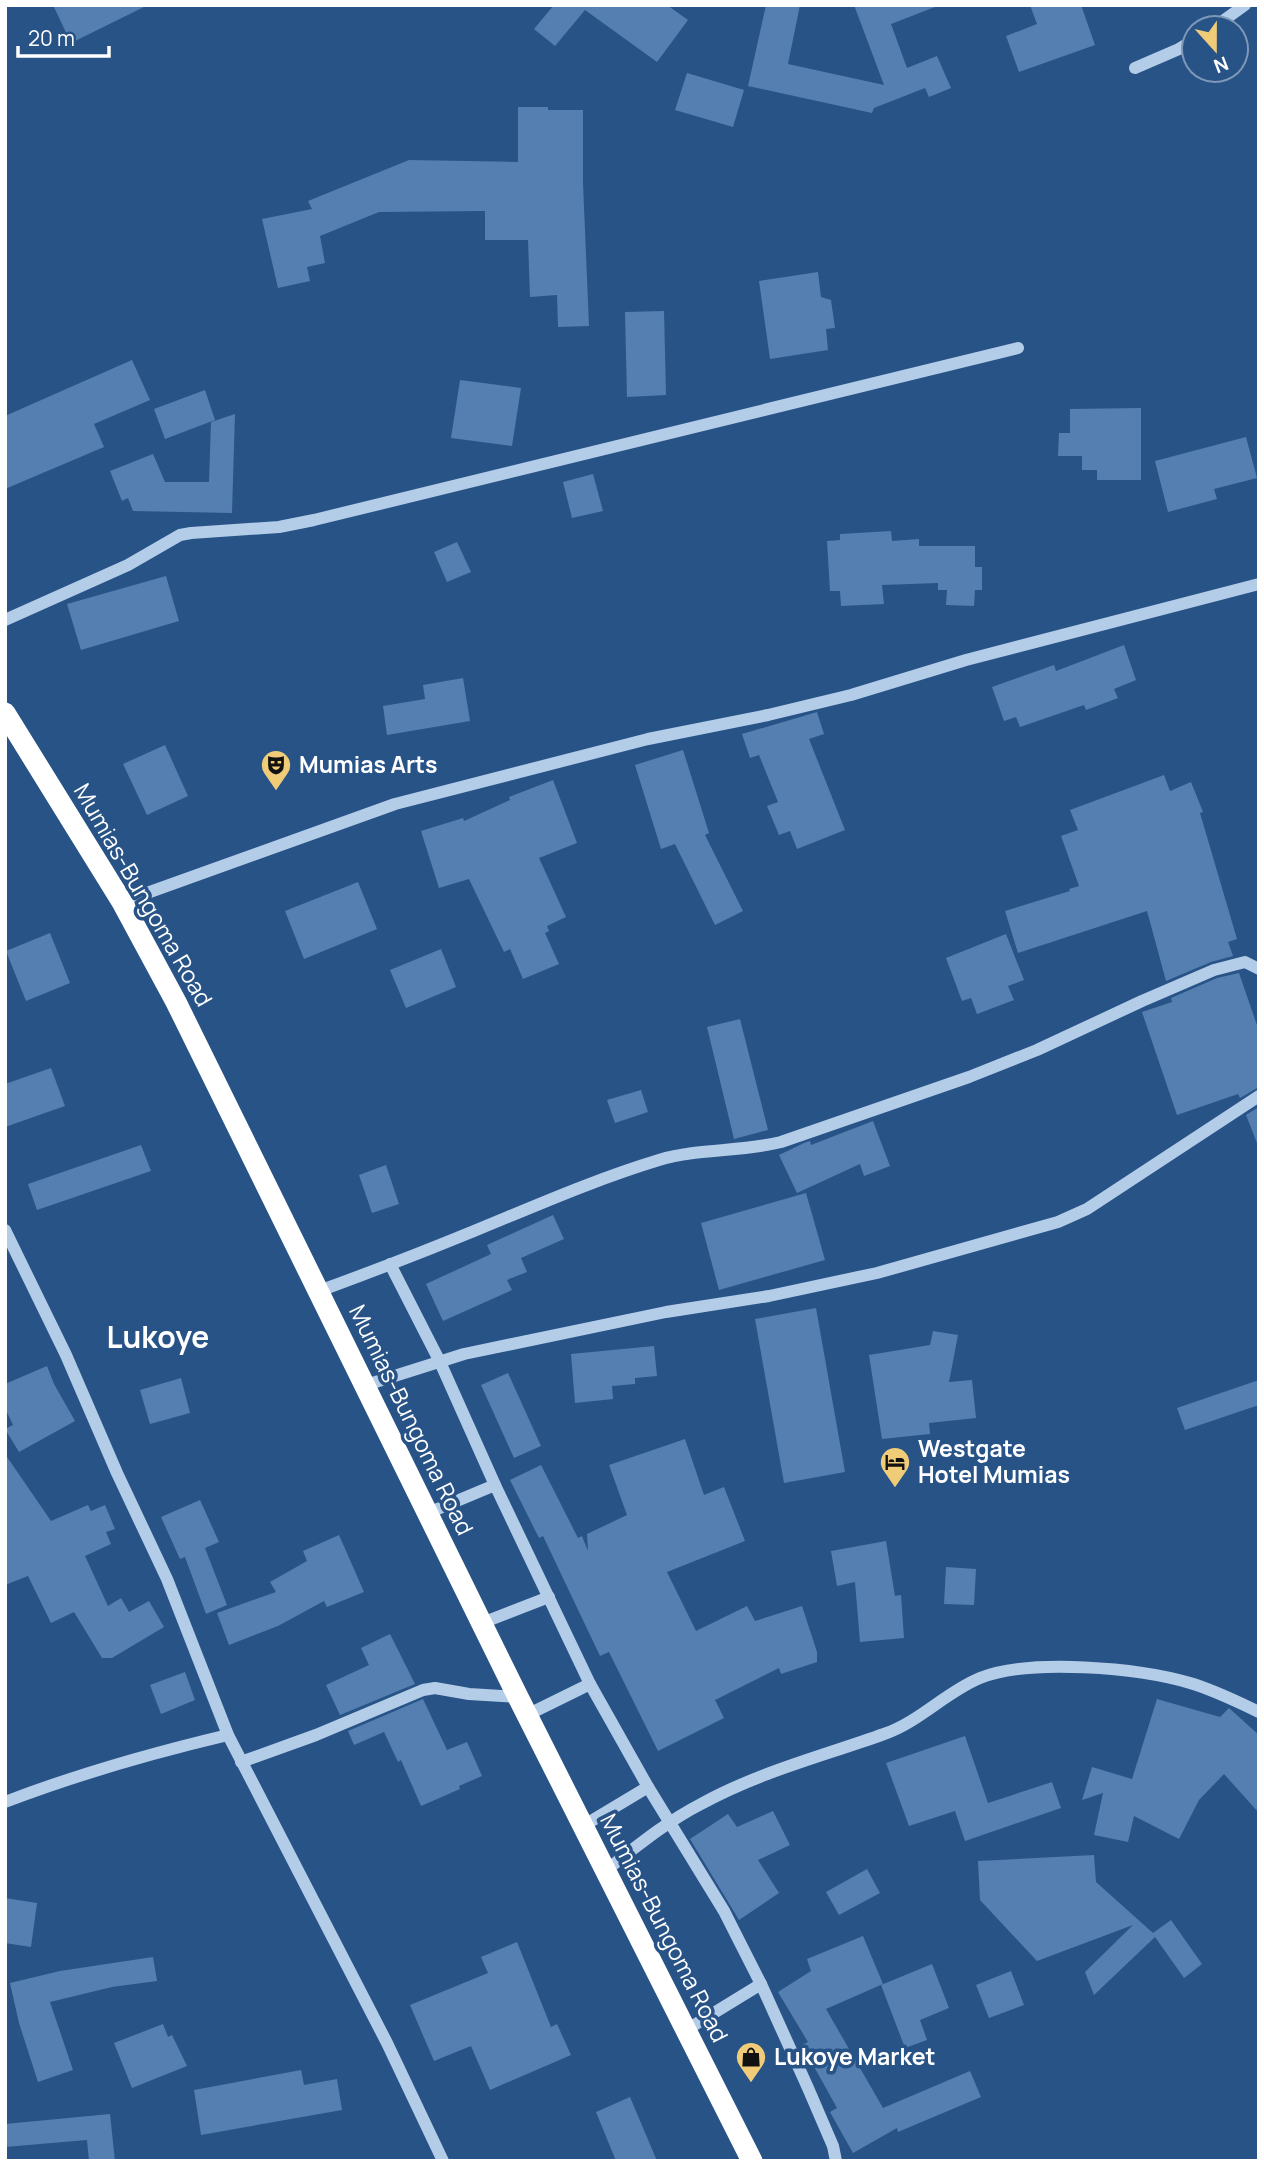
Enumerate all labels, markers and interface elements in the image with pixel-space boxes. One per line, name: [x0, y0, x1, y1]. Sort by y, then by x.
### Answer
scale bar: [18, 14, 108, 58]
north arrow: [1180, 14, 1250, 84]
text: 20 m: [28, 24, 75, 52]
text: N: [1210, 50, 1232, 79]
theatre icon: Mumias Arts: [259, 748, 293, 792]
place label: Mumias Arts: [299, 748, 438, 780]
street label: Mumias-Bungoma Road: [67, 777, 221, 1012]
street label: Mumias-Bungoma Road: [342, 1299, 482, 1540]
district label: Lukoye: [107, 1316, 209, 1357]
place label: Westgate Hotel Mumias: [918, 1432, 1070, 1490]
hotel icon: Westgate Hotel Mumias: [878, 1445, 912, 1489]
street label: Mumias-Bungoma Road: [593, 1808, 736, 2047]
shop icon: Lukoye Market: [734, 2040, 768, 2084]
place label: Lukoye Market: [774, 2040, 935, 2072]

